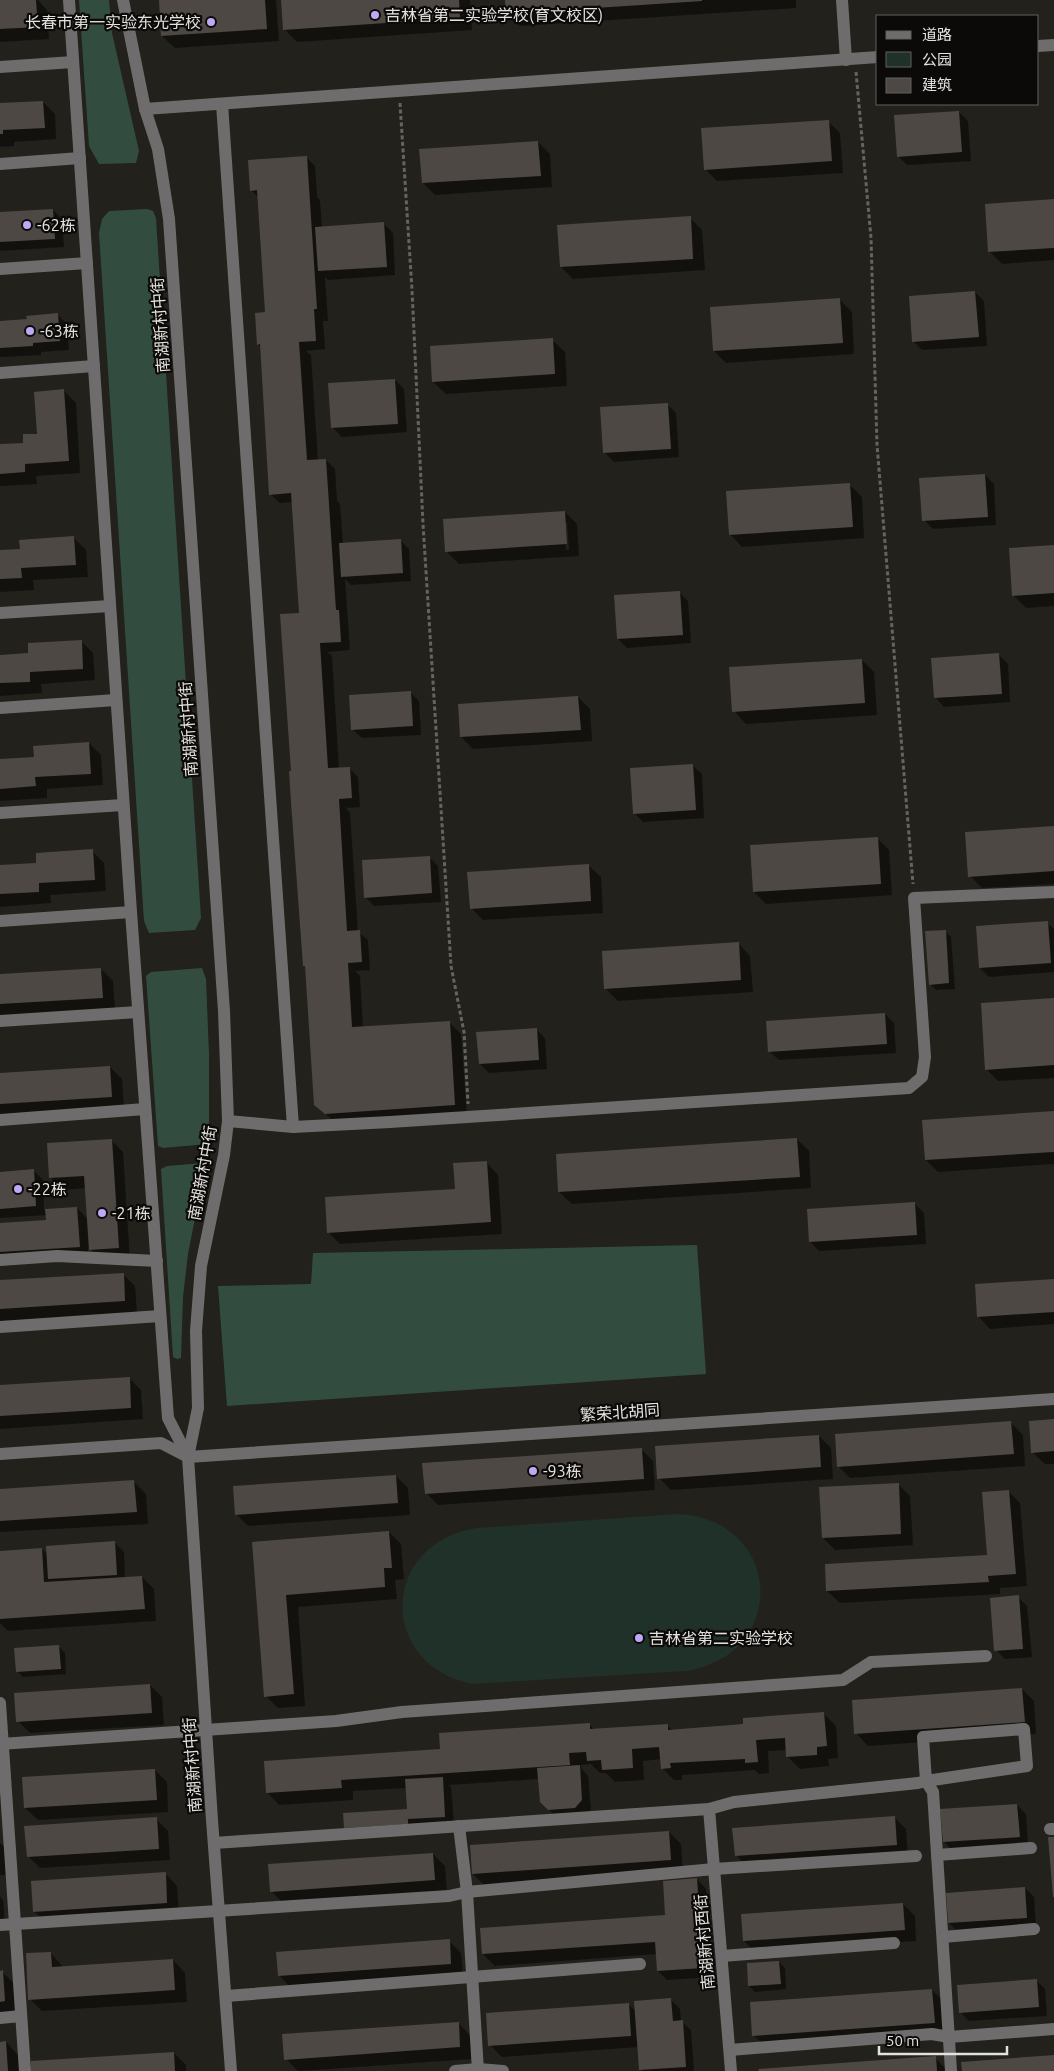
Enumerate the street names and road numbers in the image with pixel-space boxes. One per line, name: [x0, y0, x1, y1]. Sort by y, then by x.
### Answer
street label: 南湖新村中街: [148, 276, 172, 374]
street label: 南湖新村中街: [176, 680, 200, 778]
street label: 南湖新村中街: [185, 1124, 219, 1222]
street label: 繁荣北胡同: [579, 1400, 661, 1424]
street label: 南湖新村中街: [180, 1716, 204, 1814]
street label: 南湖新村西街: [691, 1893, 717, 1991]

